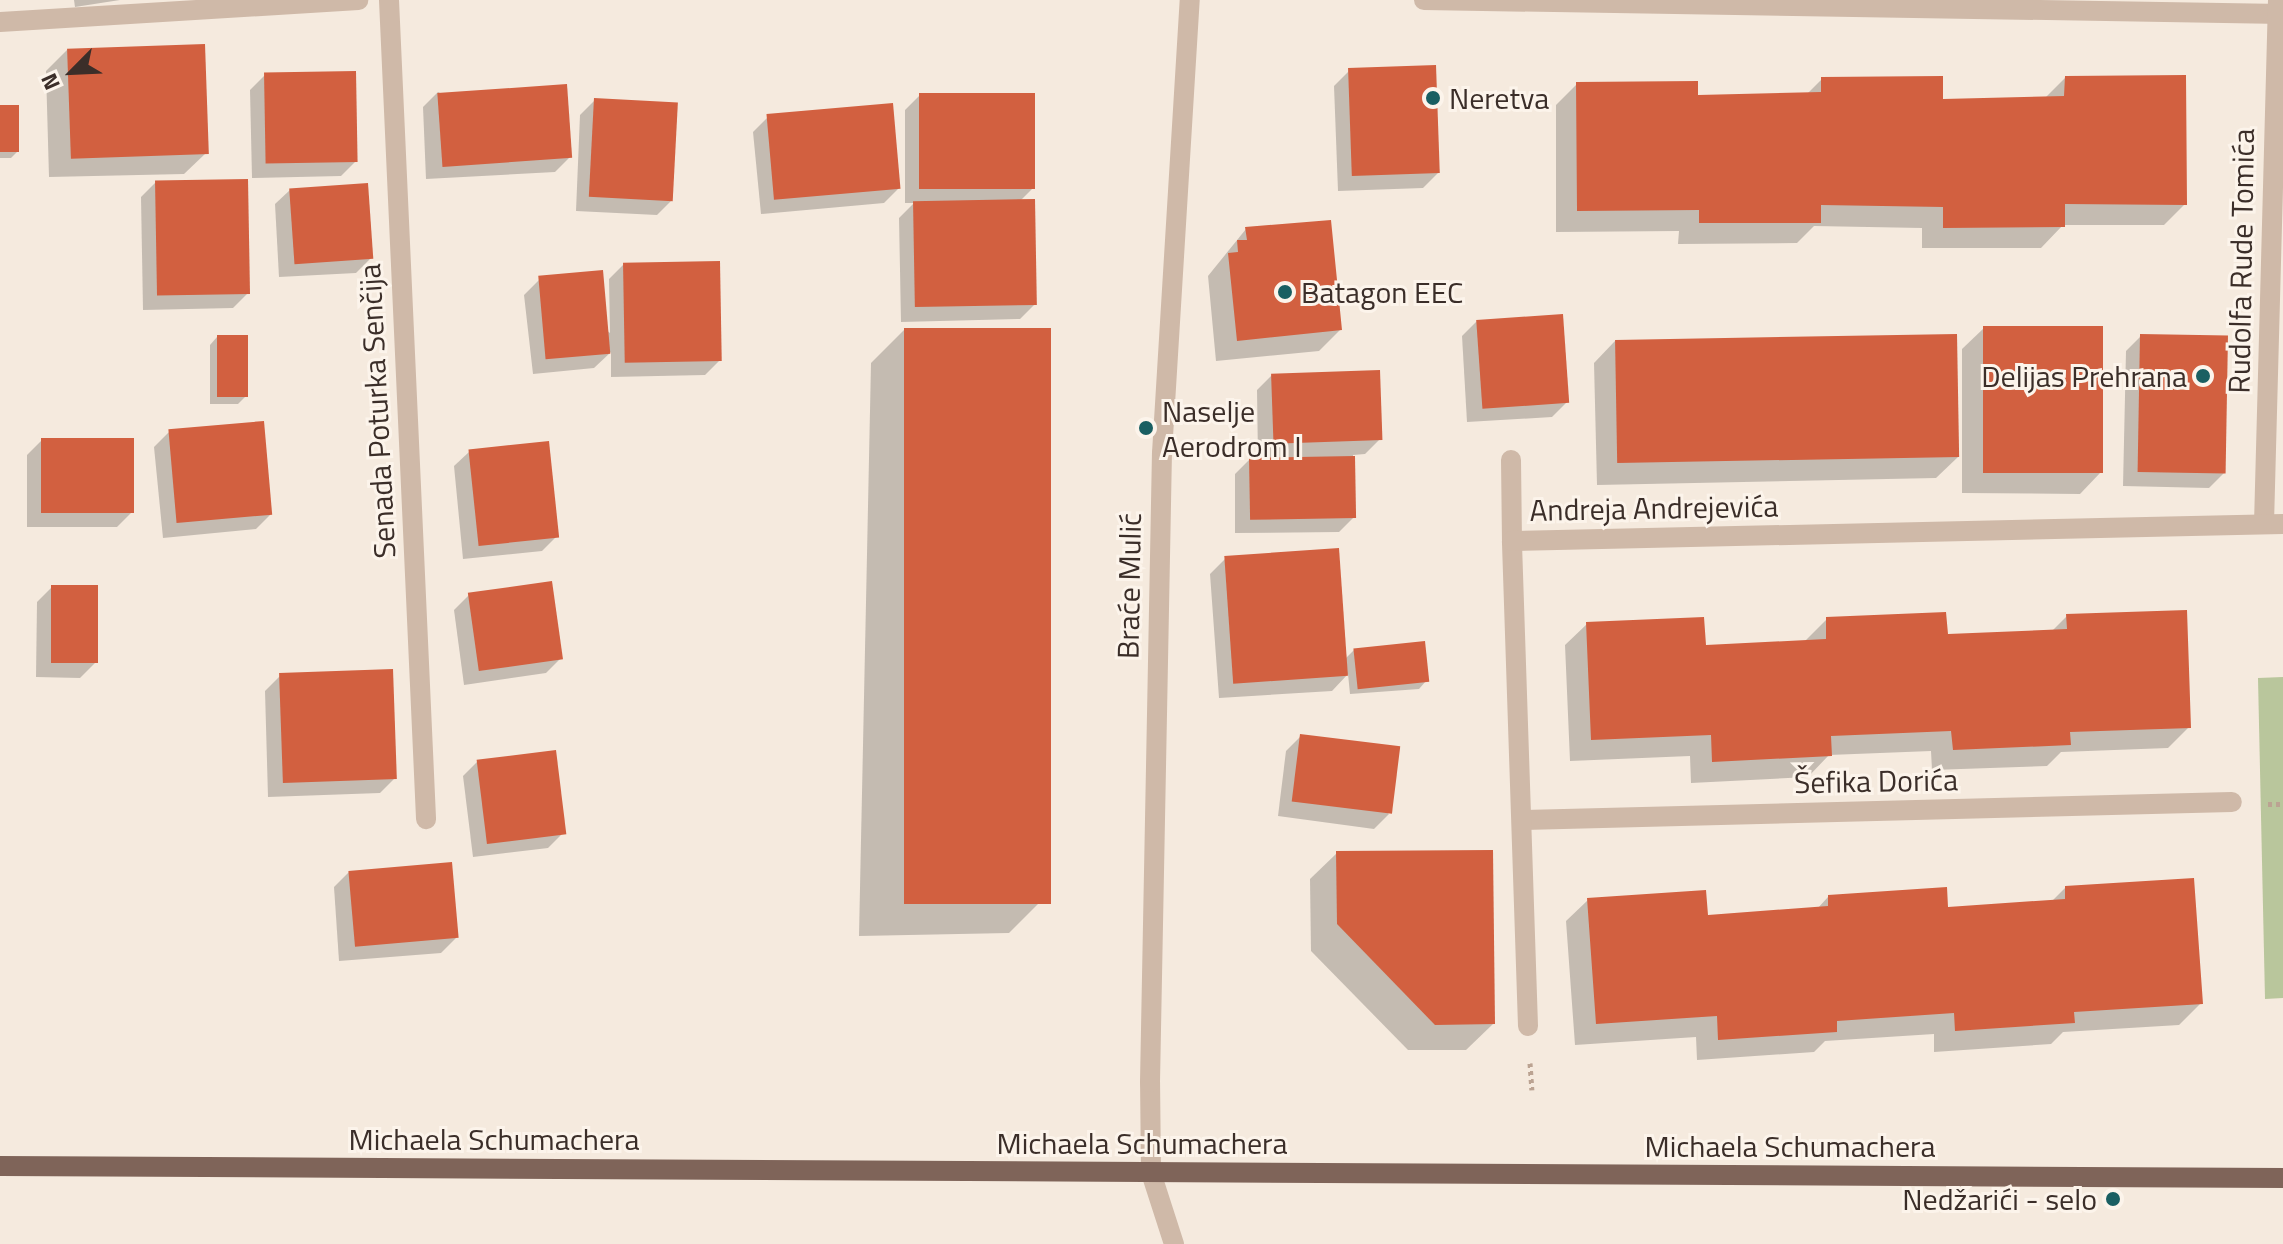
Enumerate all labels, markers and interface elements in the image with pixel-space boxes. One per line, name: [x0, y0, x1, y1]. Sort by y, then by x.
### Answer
north arrow: [32, 32, 112, 112]
text: N: [31, 68, 69, 96]
place label: Neretva: [1449, 80, 1549, 116]
marker: Neretva: [1424, 89, 1442, 107]
street label: Rudolfa Rude Tomića: [2221, 128, 2261, 394]
street label: Senada Poturka Senčija: [351, 263, 403, 559]
place label: Batagon EEC: [1301, 274, 1463, 310]
marker: Batagon EEC: [1276, 283, 1294, 301]
place label: Delijas Prehrana: [1981, 358, 2187, 394]
marker: Delijas Prehrana: [2194, 367, 2212, 385]
place label: Naselje Aerodrom I: [1162, 393, 1302, 464]
marker: Naselje Aerodrom I: [1137, 419, 1155, 437]
street label: Andreja Andrejevića: [1529, 488, 1779, 528]
street label: Braće Mulić: [1110, 513, 1148, 659]
street label: Šefika Dorića: [1794, 762, 1958, 800]
street label: Michaela Schumachera: [349, 1121, 639, 1157]
street label: Michaela Schumachera: [997, 1125, 1287, 1161]
street label: Michaela Schumachera: [1645, 1128, 1935, 1164]
place label: Nedžarići - selo: [1902, 1181, 2097, 1217]
marker: Nedžarići - selo: [2104, 1190, 2122, 1208]

